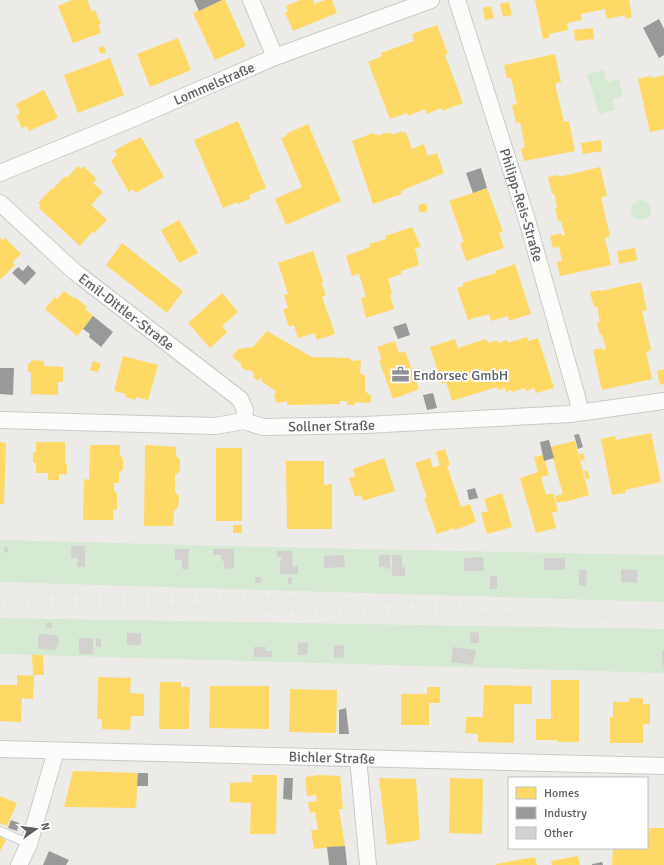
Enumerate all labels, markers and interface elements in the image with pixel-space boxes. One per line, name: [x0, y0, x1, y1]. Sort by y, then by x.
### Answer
street label: Lommelstraße: [171, 58, 257, 108]
street label: Philipp-Reis-Straße: [496, 146, 547, 264]
street label: Emil-Dittler-Straße: [75, 270, 178, 354]
office icon: Endorsec GmbH: [390, 365, 410, 385]
place label: Endorsec GmbH: [413, 367, 508, 384]
street label: Sollner Straße: [288, 416, 375, 435]
street label: Bichler Straße: [288, 748, 375, 767]
legend: [508, 777, 648, 849]
text: Homes: [544, 786, 579, 801]
text: Industry: [544, 806, 587, 821]
north arrow: [16, 809, 56, 849]
text: N: [38, 821, 52, 832]
text: Other: [544, 826, 574, 841]

